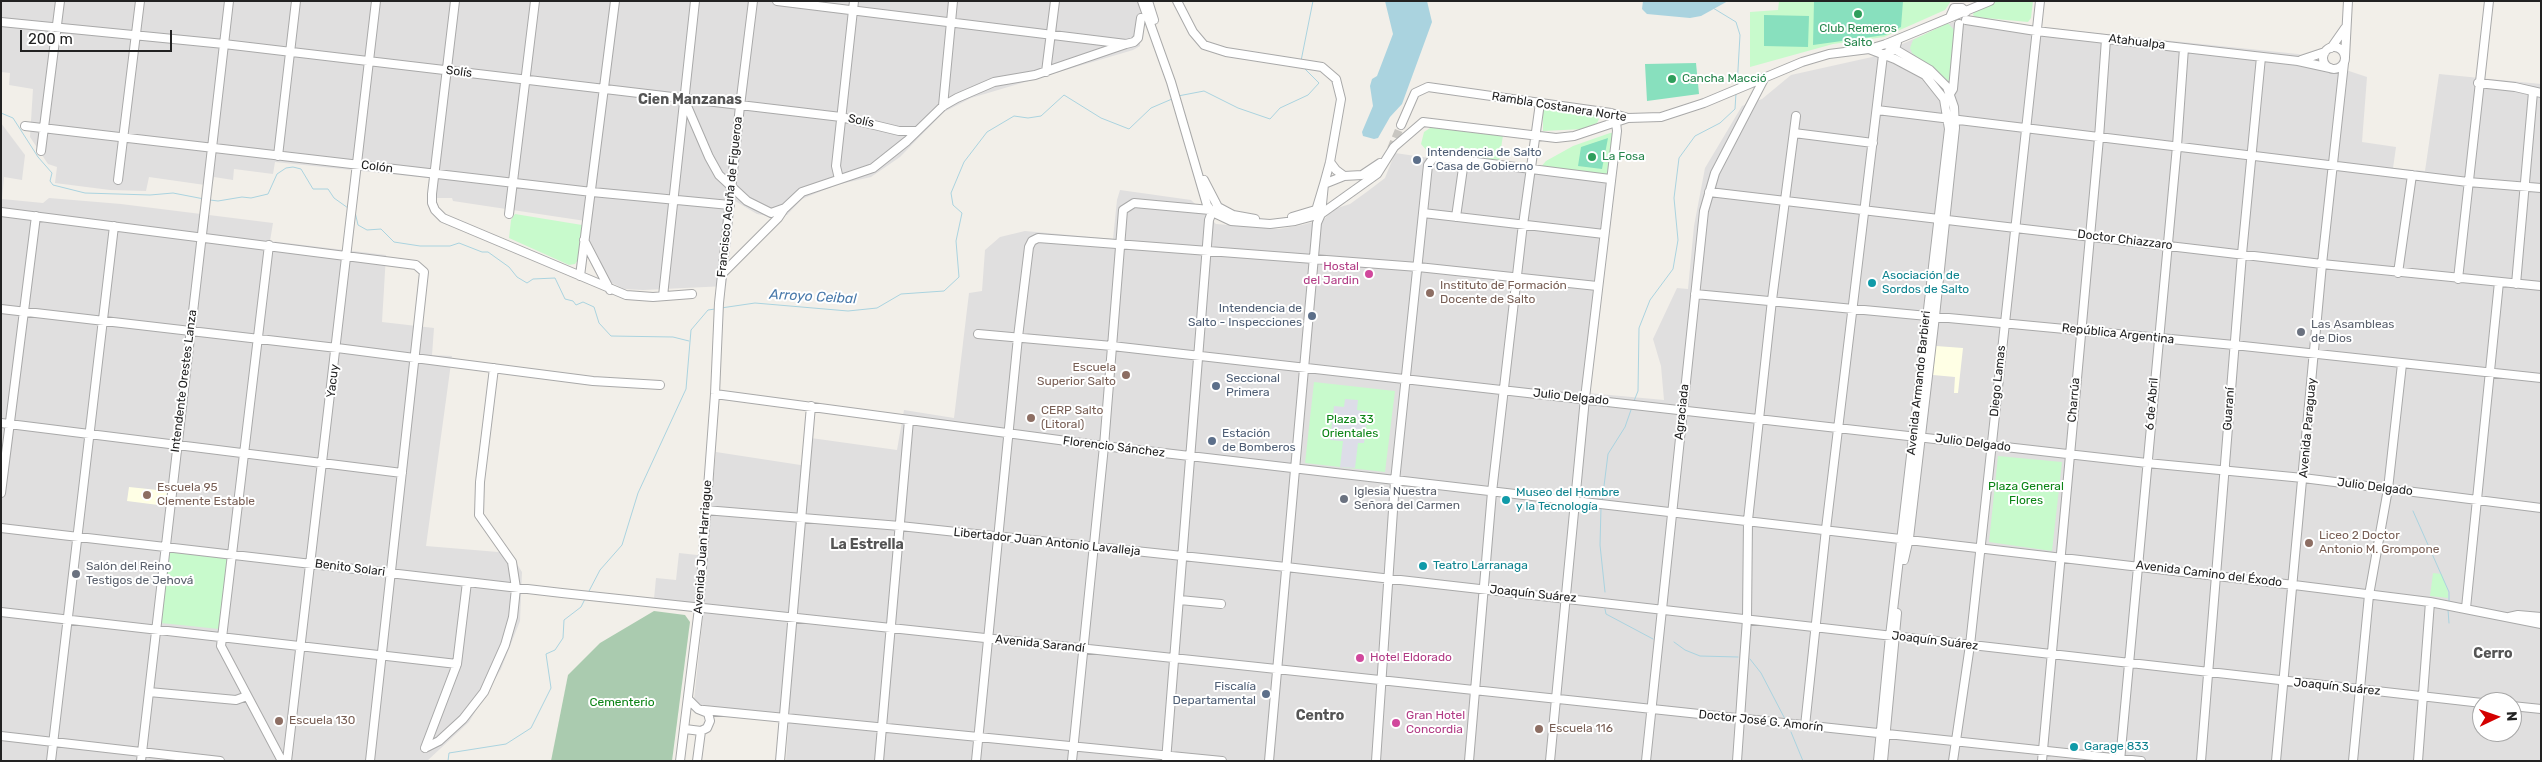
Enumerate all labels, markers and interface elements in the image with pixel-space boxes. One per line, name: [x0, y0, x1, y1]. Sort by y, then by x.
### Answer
marker: Club Remeros Salto: [1852, 8, 1864, 20]
scale bar: [22, 20, 175, 52]
place label: Club Remeros Salto: [1819, 22, 1897, 50]
text: 200 m: [28, 30, 73, 48]
street label: Atahualpa: [2108, 31, 2166, 53]
street label: Solís: [445, 63, 473, 81]
place label: Cancha Macció: [1682, 72, 1767, 86]
marker: Cancha Macció: [1666, 73, 1678, 85]
street label: Rambla Costanera Norte: [1491, 89, 1627, 125]
district label: Cien Manzanas: [638, 92, 742, 108]
street label: Solís: [847, 111, 875, 131]
street label: Francisco Acuña de Figueroa: [714, 116, 746, 278]
place label: Intendencia de Salto - Casa de Gobierno: [1427, 146, 1542, 174]
place label: La Fosa: [1602, 150, 1645, 164]
marker: La Fosa: [1586, 151, 1598, 163]
marker: Intendencia de Salto - Casa de Gobierno: [1411, 154, 1423, 166]
street label: Colón: [360, 158, 394, 176]
street label: Doctor Chiazzaro: [2077, 227, 2173, 253]
place label: Hostal del Jardin: [1303, 260, 1359, 288]
marker: Hostal del Jardin: [1363, 268, 1375, 280]
place label: Asociación de Sordos de Salto: [1882, 269, 1969, 297]
marker: Asociación de Sordos de Salto: [1866, 277, 1878, 289]
place label: Instituto de Formación Docente de Salto: [1440, 279, 1567, 307]
water label: Arroyo Ceibal: [769, 286, 857, 308]
marker: Instituto de Formación Docente de Salto: [1424, 287, 1436, 299]
place label: Intendencia de Salto - Inspecciones: [1188, 302, 1302, 330]
street label: Intendente Orestes Lanza: [168, 309, 200, 453]
marker: Intendencia de Salto - Inspecciones: [1306, 310, 1318, 322]
street label: Avenida Armando Barbieri: [1904, 310, 1934, 456]
place label: Las Asambleas de Dios: [2311, 318, 2394, 346]
street label: República Argentina: [2061, 321, 2175, 347]
marker: Las Asambleas de Dios: [2295, 326, 2307, 338]
street label: Diego Lamas: [1987, 345, 2009, 417]
place label: Escuela Superior Salto: [1037, 361, 1116, 389]
street label: Yacuy: [324, 363, 342, 399]
marker: Escuela Superior Salto: [1120, 369, 1132, 381]
place label: Seccional Primera: [1226, 372, 1280, 400]
street label: Charrúa: [2065, 377, 2083, 423]
street label: 6 de Abril: [2143, 377, 2161, 431]
street label: Avenida Paraguay: [2296, 377, 2320, 479]
marker: Seccional Primera: [1210, 380, 1222, 392]
street label: Agraciada: [1672, 383, 1692, 441]
street label: Julio Delgado: [1532, 386, 1610, 408]
street label: Guaraní: [2220, 387, 2238, 431]
place label: CERP Salto (Litoral): [1041, 404, 1103, 432]
marker: CERP Salto (Litoral): [1025, 412, 1037, 424]
park label: Plaza 33 Orientales: [1322, 413, 1378, 441]
place label: Estación de Bomberos: [1222, 427, 1296, 455]
street label: Julio Delgado: [1934, 431, 2012, 455]
street label: Florencio Sánchez: [1062, 434, 1166, 460]
marker: Estación de Bomberos: [1206, 435, 1218, 447]
street label: Julio Delgado: [2336, 475, 2414, 499]
street label: Avenida Juan Harriague: [691, 480, 715, 614]
park label: Plaza General Flores: [1988, 480, 2064, 508]
place label: Escuela 95 Clemente Estable: [157, 481, 255, 509]
place label: Iglesia Nuestra Señora del Carmen: [1354, 485, 1460, 513]
place label: Museo del Hombre y la Tecnología: [1516, 486, 1620, 514]
marker: Escuela 95 Clemente Estable: [141, 489, 153, 501]
marker: Iglesia Nuestra Señora del Carmen: [1338, 493, 1350, 505]
marker: Museo del Hombre y la Tecnología: [1500, 494, 1512, 506]
street label: Libertador Juan Antonio Lavalleja: [953, 525, 1141, 559]
place label: Liceo 2 Doctor Antonio M. Grompone: [2319, 529, 2439, 557]
district label: La Estrella: [830, 537, 904, 553]
marker: Liceo 2 Doctor Antonio M. Grompone: [2303, 537, 2315, 549]
street label: Benito Solari: [314, 557, 386, 579]
street label: Avenida Camino del Éxodo: [2135, 558, 2283, 590]
place label: Teatro Larranaga: [1433, 559, 1528, 573]
place label: Salón del Reino Testigos de Jehová: [86, 560, 193, 588]
marker: Teatro Larranaga: [1417, 560, 1429, 572]
marker: Salón del Reino Testigos de Jehová: [70, 568, 82, 580]
street label: Joaquín Suárez: [1489, 582, 1577, 606]
street label: Joaquín Suárez: [1891, 629, 1979, 653]
street label: Avenida Sarandí: [994, 632, 1086, 656]
district label: Cerro: [2473, 646, 2513, 662]
place label: Hotel Eldorado: [1370, 651, 1452, 665]
marker: Hotel Eldorado: [1354, 652, 1366, 664]
street label: Joaquín Suárez: [2293, 675, 2381, 699]
place label: Fiscalía Departamental: [1173, 680, 1256, 708]
marker: Fiscalía Departamental: [1260, 688, 1272, 700]
north arrow: [2472, 692, 2522, 742]
park label: Cementerio: [589, 696, 655, 710]
street label: Doctor José G. Amorín: [1698, 707, 1824, 735]
district label: Centro: [1296, 708, 1344, 724]
place label: Gran Hotel Concordia: [1406, 709, 1465, 737]
text: N: [2503, 711, 2520, 722]
place label: Escuela 130: [289, 714, 355, 728]
marker: Escuela 130: [273, 715, 285, 727]
marker: Gran Hotel Concordia: [1390, 717, 1402, 729]
place label: Escuela 116: [1549, 722, 1613, 736]
marker: Escuela 116: [1533, 723, 1545, 735]
place label: Garage 833: [2084, 740, 2149, 754]
marker: Garage 833: [2068, 741, 2080, 753]

